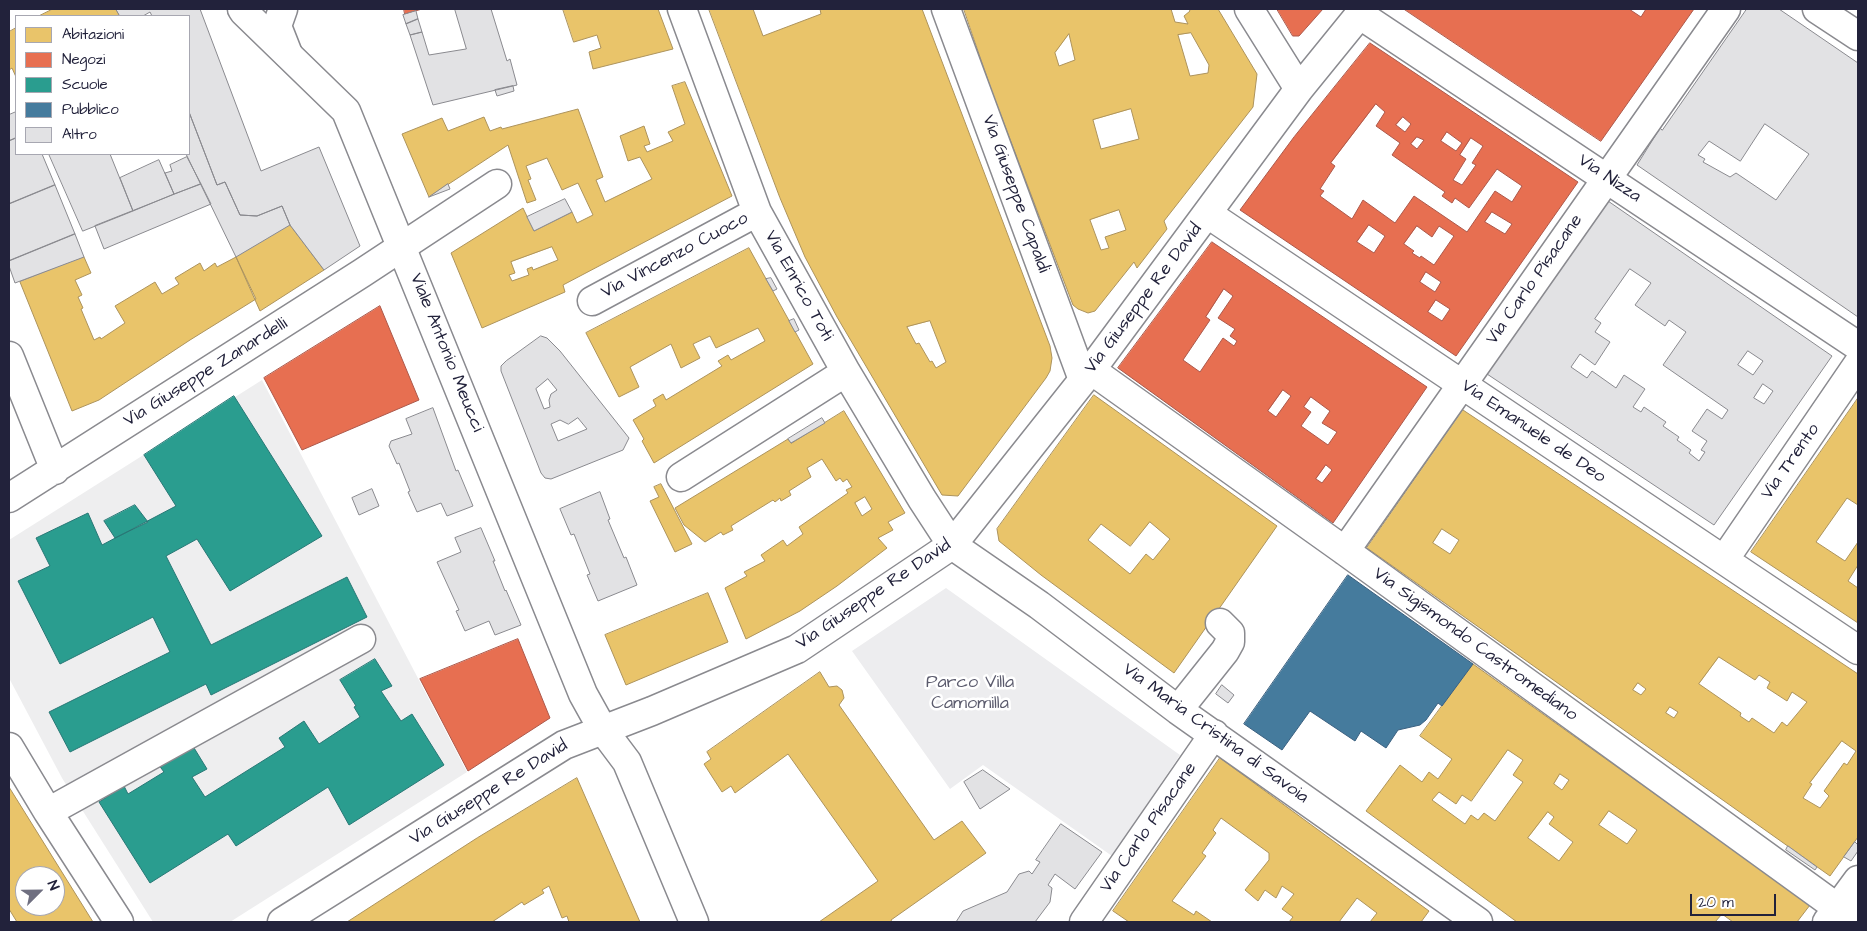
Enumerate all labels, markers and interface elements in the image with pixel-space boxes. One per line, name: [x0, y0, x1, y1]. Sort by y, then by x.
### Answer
legend: [15, 15, 190, 155]
text: Abitazioni: [62, 24, 124, 45]
text: Negozi: [62, 49, 105, 70]
text: Scuole: [62, 74, 108, 95]
text: Pubblico: [62, 99, 119, 120]
street label: Via Giuseppe Capaldi: [976, 112, 1054, 276]
text: Altro: [62, 124, 97, 145]
street label: Via Nizza: [1573, 150, 1645, 208]
street label: Via Vincenzo Cuoco: [598, 208, 752, 304]
street label: Via Carlo Pisacane: [1482, 211, 1588, 349]
street label: Via Giuseppe Re David: [1081, 220, 1207, 378]
street label: Via Enrico Toti: [759, 227, 837, 345]
street label: Viale Antonio Meucci: [404, 271, 488, 435]
street label: Via Giuseppe Zanardelli: [120, 314, 292, 432]
street label: Via Emanuele de Deo: [1457, 376, 1609, 488]
street label: Via Trento: [1757, 420, 1825, 504]
street label: Via Giuseppe Re David: [792, 535, 956, 655]
street label: Via Sigismondo Castromediano: [1368, 563, 1582, 727]
street label: Via Maria Cristina di Savoia: [1118, 659, 1312, 809]
park label: Parco Villa Camomilla: [926, 672, 1014, 714]
street label: Via Giuseppe Re David: [406, 736, 572, 850]
street label: Via Carlo Pisacane: [1096, 759, 1202, 897]
north arrow: [15, 866, 65, 916]
text: N: [42, 878, 64, 893]
scale bar: [1692, 884, 1778, 916]
text: 20 m: [1698, 892, 1734, 913]

